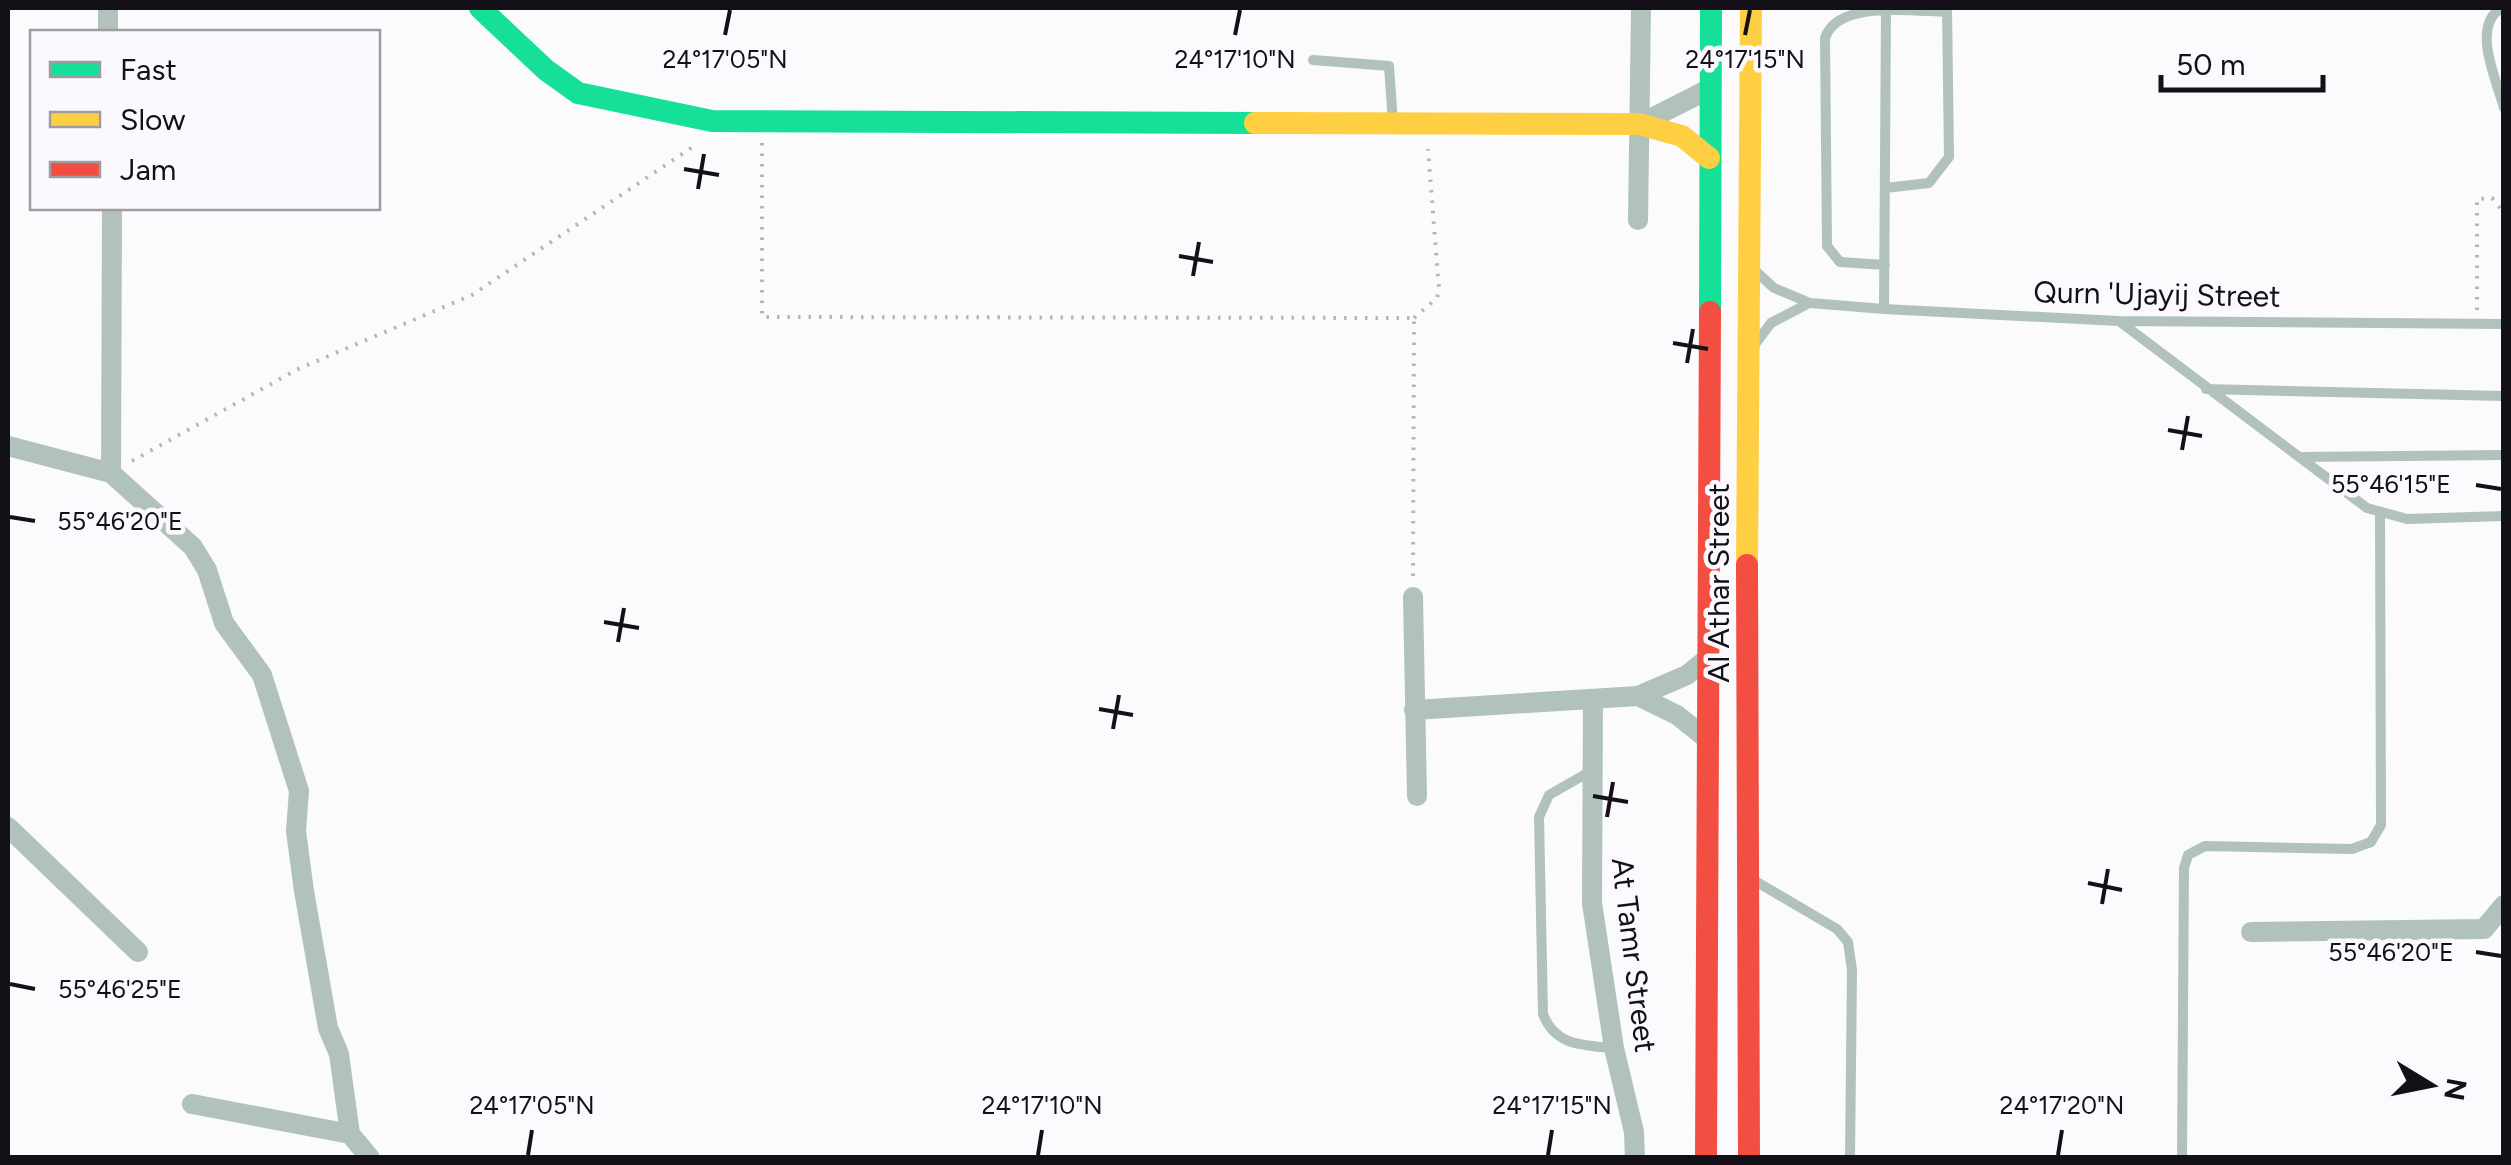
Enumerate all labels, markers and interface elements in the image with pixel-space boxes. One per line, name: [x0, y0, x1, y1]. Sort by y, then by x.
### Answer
legend: [30, 30, 380, 210]
scale bar: [2161, 30, 2324, 92]
text: 24°17'05"N: [662, 44, 788, 74]
text: 24°17'10"N: [1174, 44, 1296, 74]
text: 24°17'15"N: [1685, 44, 1805, 74]
text: 50 m: [2176, 46, 2245, 83]
text: Fast: [120, 51, 177, 88]
text: Slow: [120, 101, 186, 138]
text: Jam: [120, 151, 176, 188]
street label: Qurn 'Ujayij Street: [2033, 273, 2281, 315]
text: 55°46'15"E: [2331, 469, 2451, 499]
street label: Al Athar Street: [1700, 483, 1737, 683]
text: 55°46'20"E: [57, 506, 183, 536]
street label: At Tamr Street: [1604, 855, 1664, 1055]
text: 55°46'20"E: [2328, 937, 2454, 967]
text: 55°46'25"E: [58, 974, 182, 1004]
north arrow: [2381, 1035, 2481, 1135]
text: N: [2437, 1076, 2474, 1103]
text: 24°17'05"N: [469, 1090, 595, 1120]
text: 24°17'10"N: [981, 1090, 1103, 1120]
text: 24°17'15"N: [1492, 1090, 1612, 1120]
text: 24°17'20"N: [2000, 1090, 2124, 1120]

